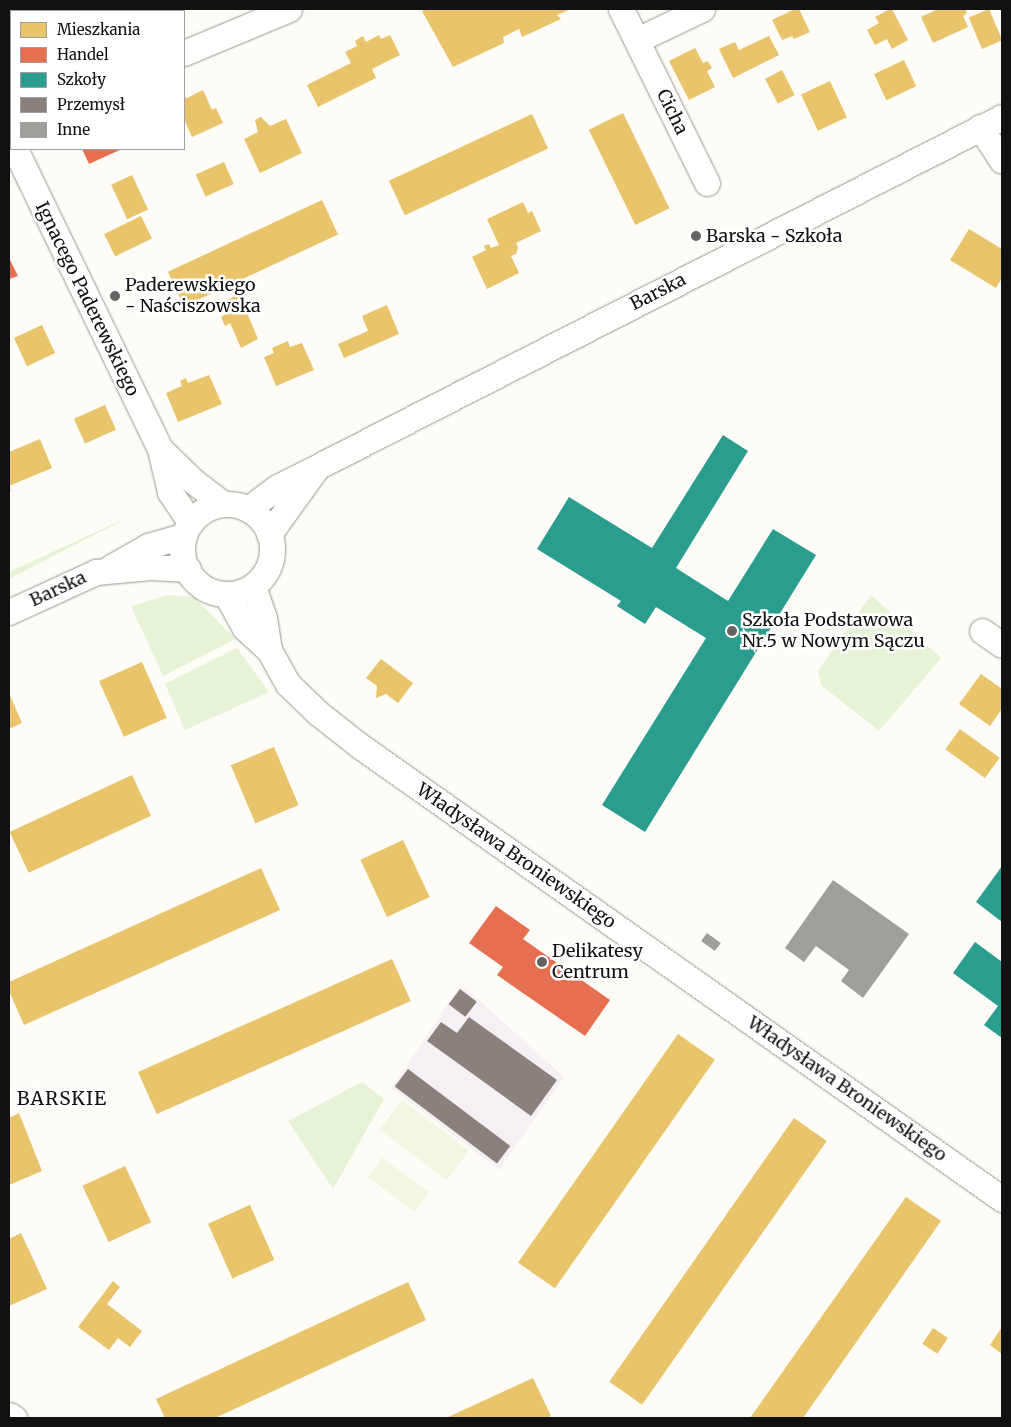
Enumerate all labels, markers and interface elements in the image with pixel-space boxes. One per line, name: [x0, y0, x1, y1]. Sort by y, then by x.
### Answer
legend: [10, 10, 185, 150]
text: Mieszkania: [57, 20, 140, 39]
text: Handel: [57, 45, 109, 64]
text: Szkoły: [57, 70, 106, 89]
street label: Cicha: [652, 86, 692, 138]
text: Przemysł: [57, 95, 125, 114]
text: Inne: [57, 120, 90, 139]
street label: Ignacego Paderewskiego: [31, 198, 143, 400]
place label: Barska - Szkoła: [706, 225, 842, 247]
marker: Barska - Szkoła: [690, 230, 702, 242]
street label: Barska: [626, 269, 690, 315]
place label: Paderewskiego - Naściszowska: [125, 275, 261, 318]
marker: Paderewskiego - Naściszowska: [109, 290, 121, 302]
street label: Barska: [26, 567, 90, 611]
place label: Szkoła Podstawowa Nr.5 w Nowym Sączu: [742, 610, 925, 652]
marker: Szkoła Podstawowa Nr.5 w Nowym Sączu: [726, 625, 738, 637]
street label: Władysława Broniewskiego: [412, 779, 620, 933]
place label: Delikatesy Centrum: [552, 941, 643, 984]
marker: Delikatesy Centrum: [536, 956, 548, 968]
street label: Władysława Broniewskiego: [743, 1012, 951, 1166]
district label: BARSKIE: [16, 1088, 108, 1110]

